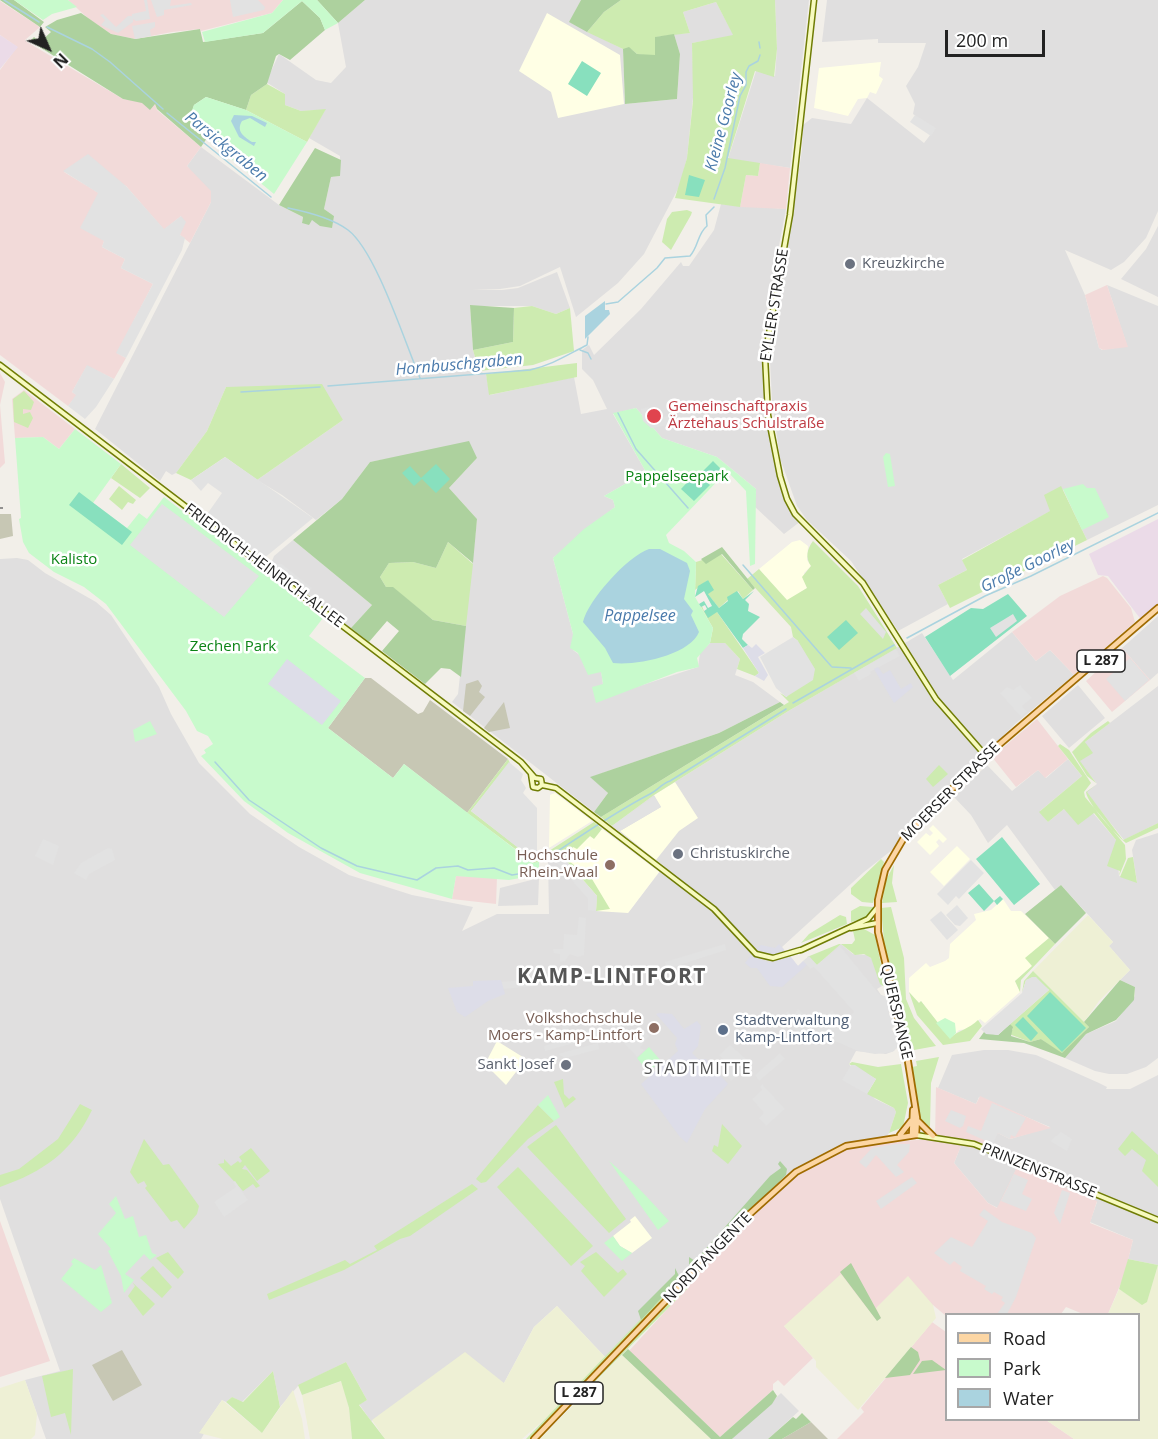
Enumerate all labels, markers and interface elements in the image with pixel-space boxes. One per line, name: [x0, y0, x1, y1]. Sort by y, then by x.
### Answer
north arrow: [18, 18, 78, 78]
scale bar: [948, 18, 1048, 56]
text: 200 m: [956, 28, 1008, 52]
text: N: [48, 48, 73, 73]
water label: Kleine Goorley: [702, 71, 746, 173]
water label: Parsickgraben: [181, 108, 271, 186]
street label: EYLLER STRASSE: [757, 247, 793, 363]
place label: Kreuzkirche: [862, 255, 945, 273]
marker: Kreuzkirche: [843, 257, 857, 271]
water label: Hornbuschgraben: [395, 350, 523, 380]
place label: Gemeinschaftpraxis Ärztehaus Schulstraße: [668, 398, 825, 433]
marker: Gemeinschaftpraxis Ärztehaus Schulstraße: [645, 407, 663, 425]
park label: Pappelseepark: [625, 468, 729, 486]
street label: FRIEDRICH-HEINRICH-ALLEE: [181, 500, 347, 632]
water label: Große Goorley: [978, 535, 1078, 597]
park label: Kalisto: [51, 551, 97, 569]
water label: Pappelsee: [604, 606, 676, 626]
park label: Zechen Park: [190, 638, 276, 656]
road number: L 287: [1077, 650, 1125, 672]
street label: MOERSER STRASSE: [898, 739, 1004, 845]
place label: Christuskirche: [690, 845, 790, 863]
place label: Hochschule Rhein-Waal: [517, 847, 598, 882]
marker: Christuskirche: [671, 847, 685, 861]
marker: Hochschule Rhein-Waal: [603, 858, 617, 872]
street label: QUERSPANGE: [876, 962, 916, 1062]
district label: KAMP-LINTFORT: [517, 964, 707, 990]
place label: Volkshochschule Moers - Kamp-Lintfort: [488, 1010, 642, 1045]
place label: Stadtverwaltung Kamp-Lintfort: [735, 1012, 849, 1047]
marker: Volkshochschule Moers - Kamp-Lintfort: [647, 1021, 661, 1035]
marker: Stadtverwaltung Kamp-Lintfort: [716, 1023, 730, 1037]
place label: Sankt Josef: [477, 1056, 554, 1074]
marker: Sankt Josef: [559, 1058, 573, 1072]
district label: STADTMITTE: [644, 1059, 752, 1079]
street label: PRINZENSTRASSE: [979, 1140, 1099, 1202]
street label: NORDTANGENTE: [660, 1209, 756, 1307]
legend: [945, 1313, 1140, 1421]
text: Road: [1003, 1326, 1046, 1350]
text: Park: [1003, 1356, 1041, 1380]
road number: L 287: [555, 1382, 603, 1404]
text: Water: [1003, 1386, 1054, 1410]

